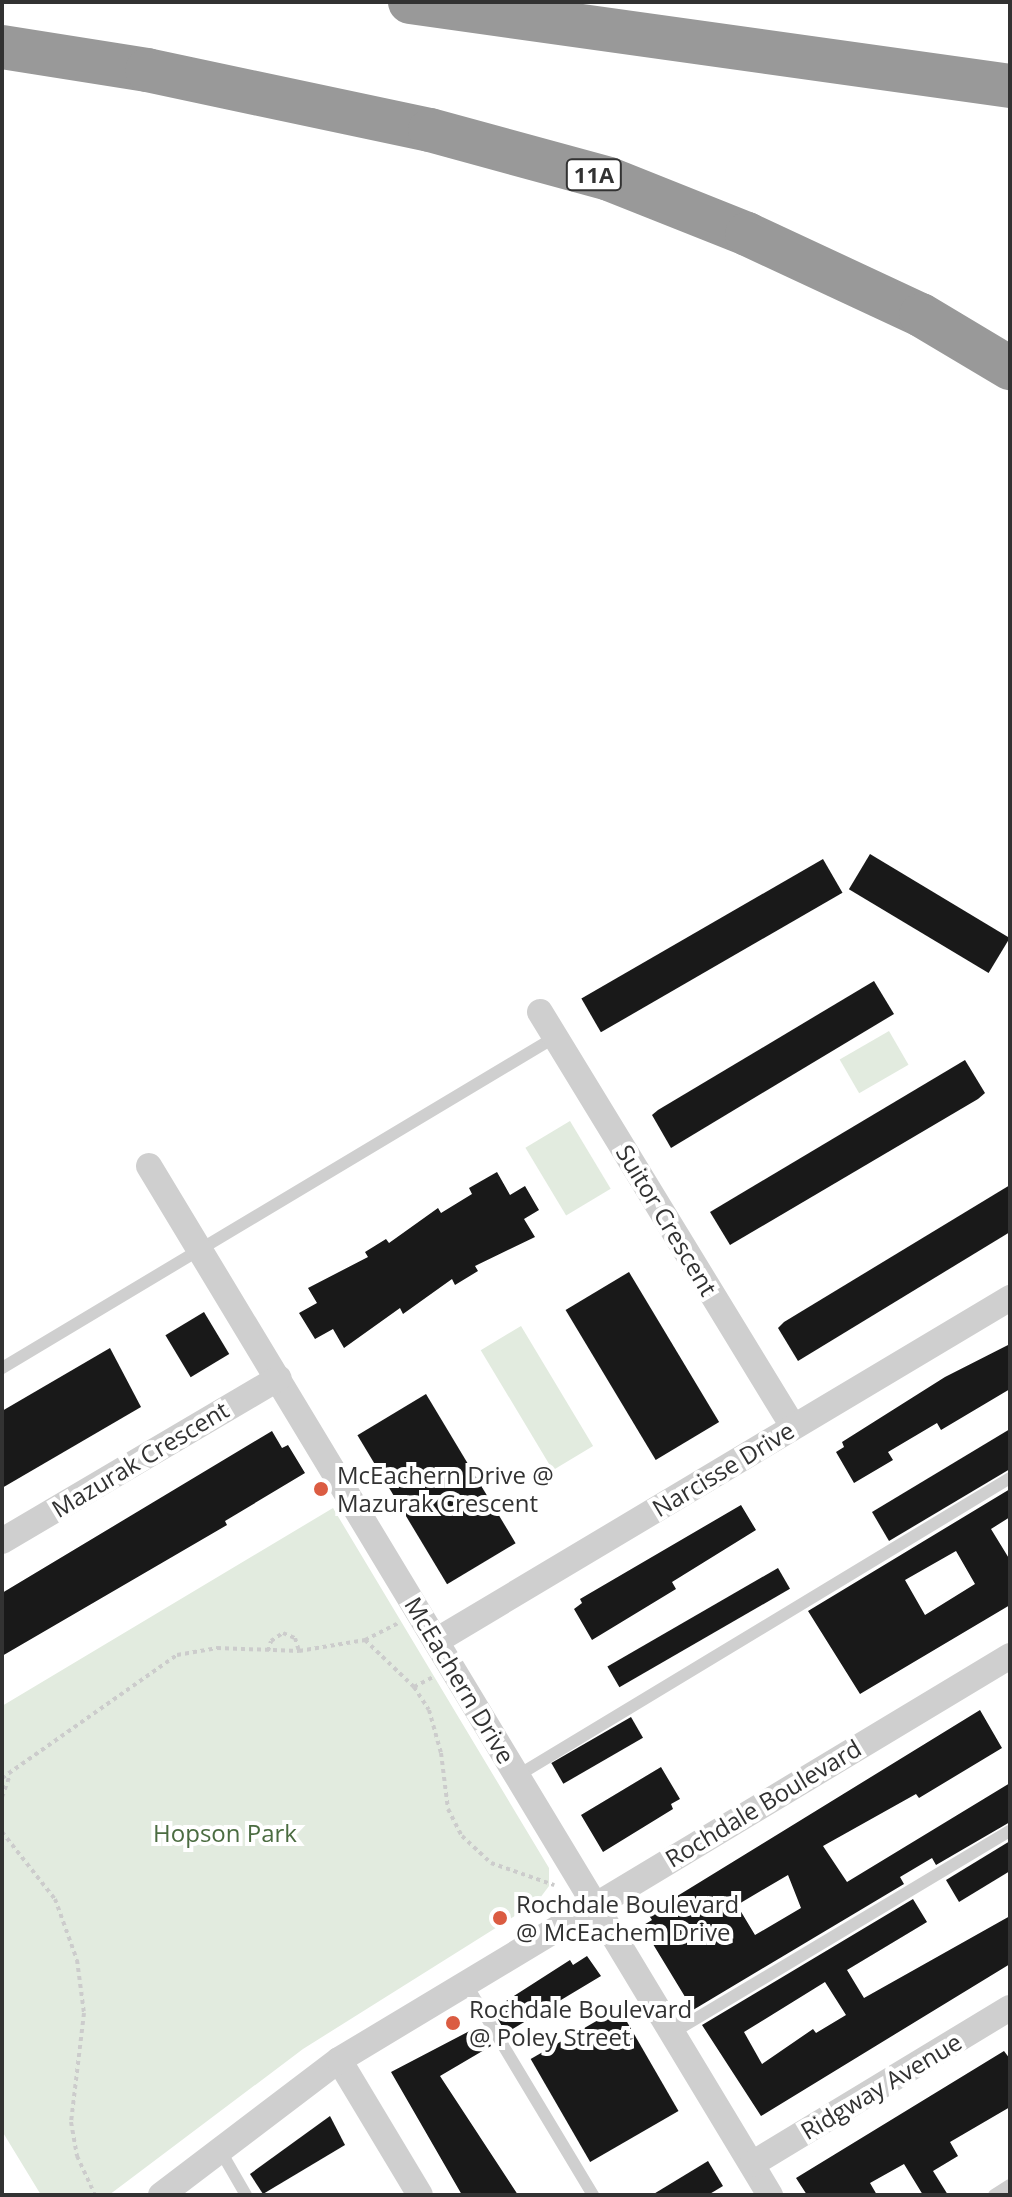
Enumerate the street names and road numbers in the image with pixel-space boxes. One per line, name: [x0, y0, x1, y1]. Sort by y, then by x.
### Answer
road number: 11A: [564, 157, 624, 193]
street label: Suitor Crescent: [611, 1139, 723, 1301]
street label: Mazurak Crescent: [46, 1395, 234, 1523]
street label: Narcisse Drive: [647, 1415, 799, 1523]
street label: McEachern Drive: [399, 1592, 521, 1768]
street label: Rochdale Boulevard: [660, 1733, 866, 1873]
street label: Ridgway Avenue: [795, 2027, 967, 2145]

